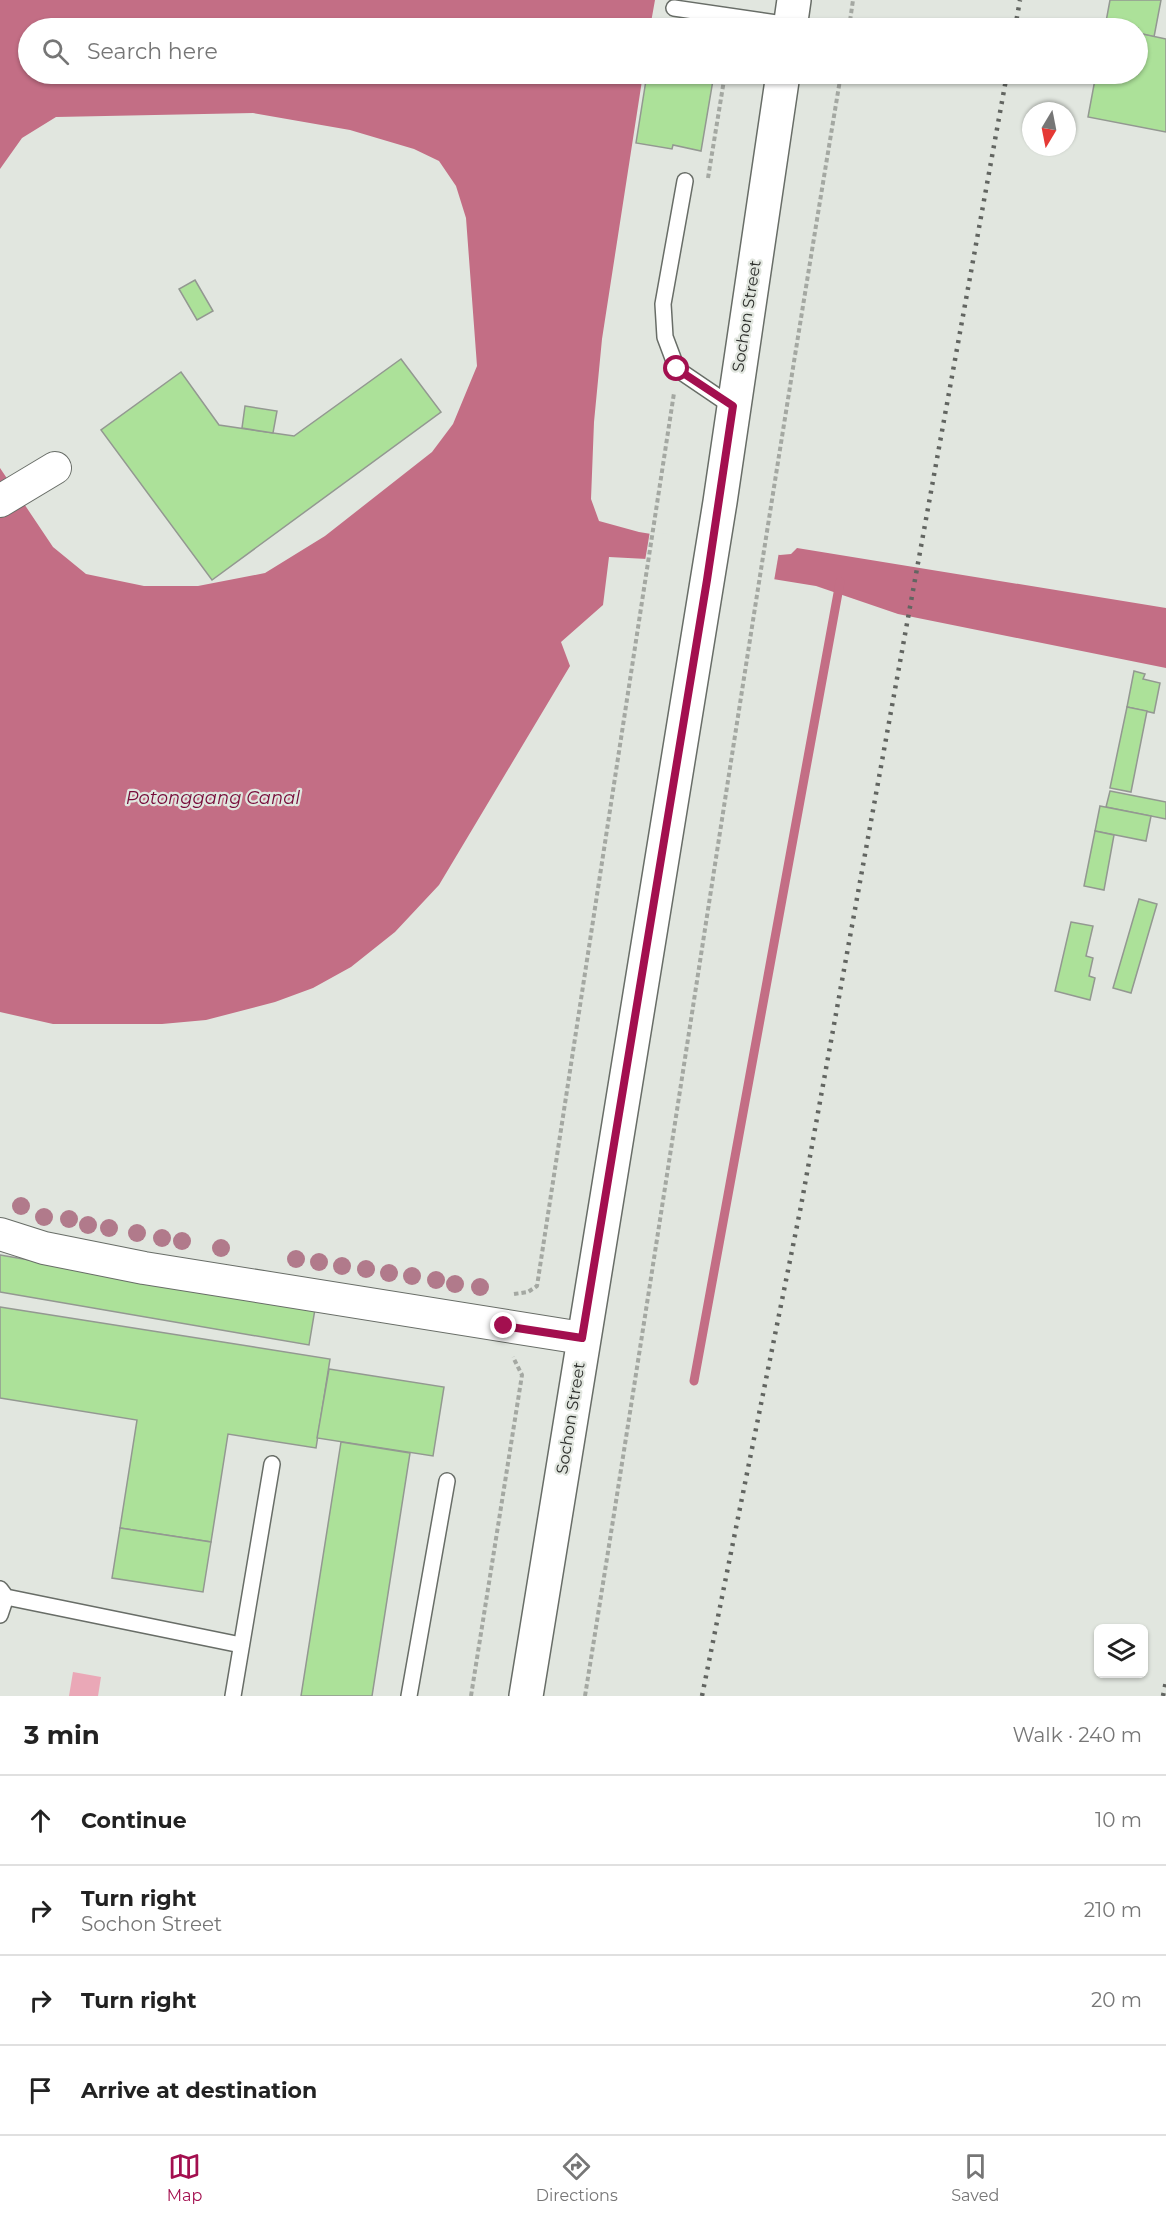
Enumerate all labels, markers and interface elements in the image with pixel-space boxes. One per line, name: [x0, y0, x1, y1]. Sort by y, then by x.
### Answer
search box: [18, 18, 1148, 84]
icon: search: [39, 35, 72, 68]
text: Search here: [87, 38, 218, 65]
north arrow: [1022, 102, 1076, 156]
street label: Sochon Street: [728, 258, 765, 373]
route start: [663, 355, 689, 381]
water label: Potonggang Canal: [126, 787, 300, 809]
route end: [490, 1312, 516, 1338]
street label: Sochon Street: [552, 1360, 589, 1475]
map controls: [1094, 1624, 1148, 1678]
button: layers: [1094, 1624, 1148, 1678]
text: 3 min: [24, 1719, 100, 1751]
text: Walk · 240 m: [1012, 1723, 1142, 1747]
icon: ahead: [24, 1804, 57, 1837]
text: Continue: [81, 1807, 187, 1834]
text: 10 m: [1095, 1808, 1142, 1832]
text: Turn right: [81, 1885, 196, 1912]
icon: right: [24, 1894, 57, 1927]
text: 210 m: [1084, 1898, 1142, 1922]
text: Sochon Street: [81, 1912, 222, 1936]
icon: right: [24, 1984, 57, 2017]
text: Turn right: [81, 1987, 196, 2014]
text: 20 m: [1091, 1988, 1142, 2012]
icon: arrive: [24, 2074, 57, 2107]
text: Arrive at destination: [81, 2077, 317, 2104]
tab: Map: [167, 2150, 202, 2205]
tab: Directions: [536, 2150, 618, 2205]
tab: Saved: [951, 2150, 999, 2205]

